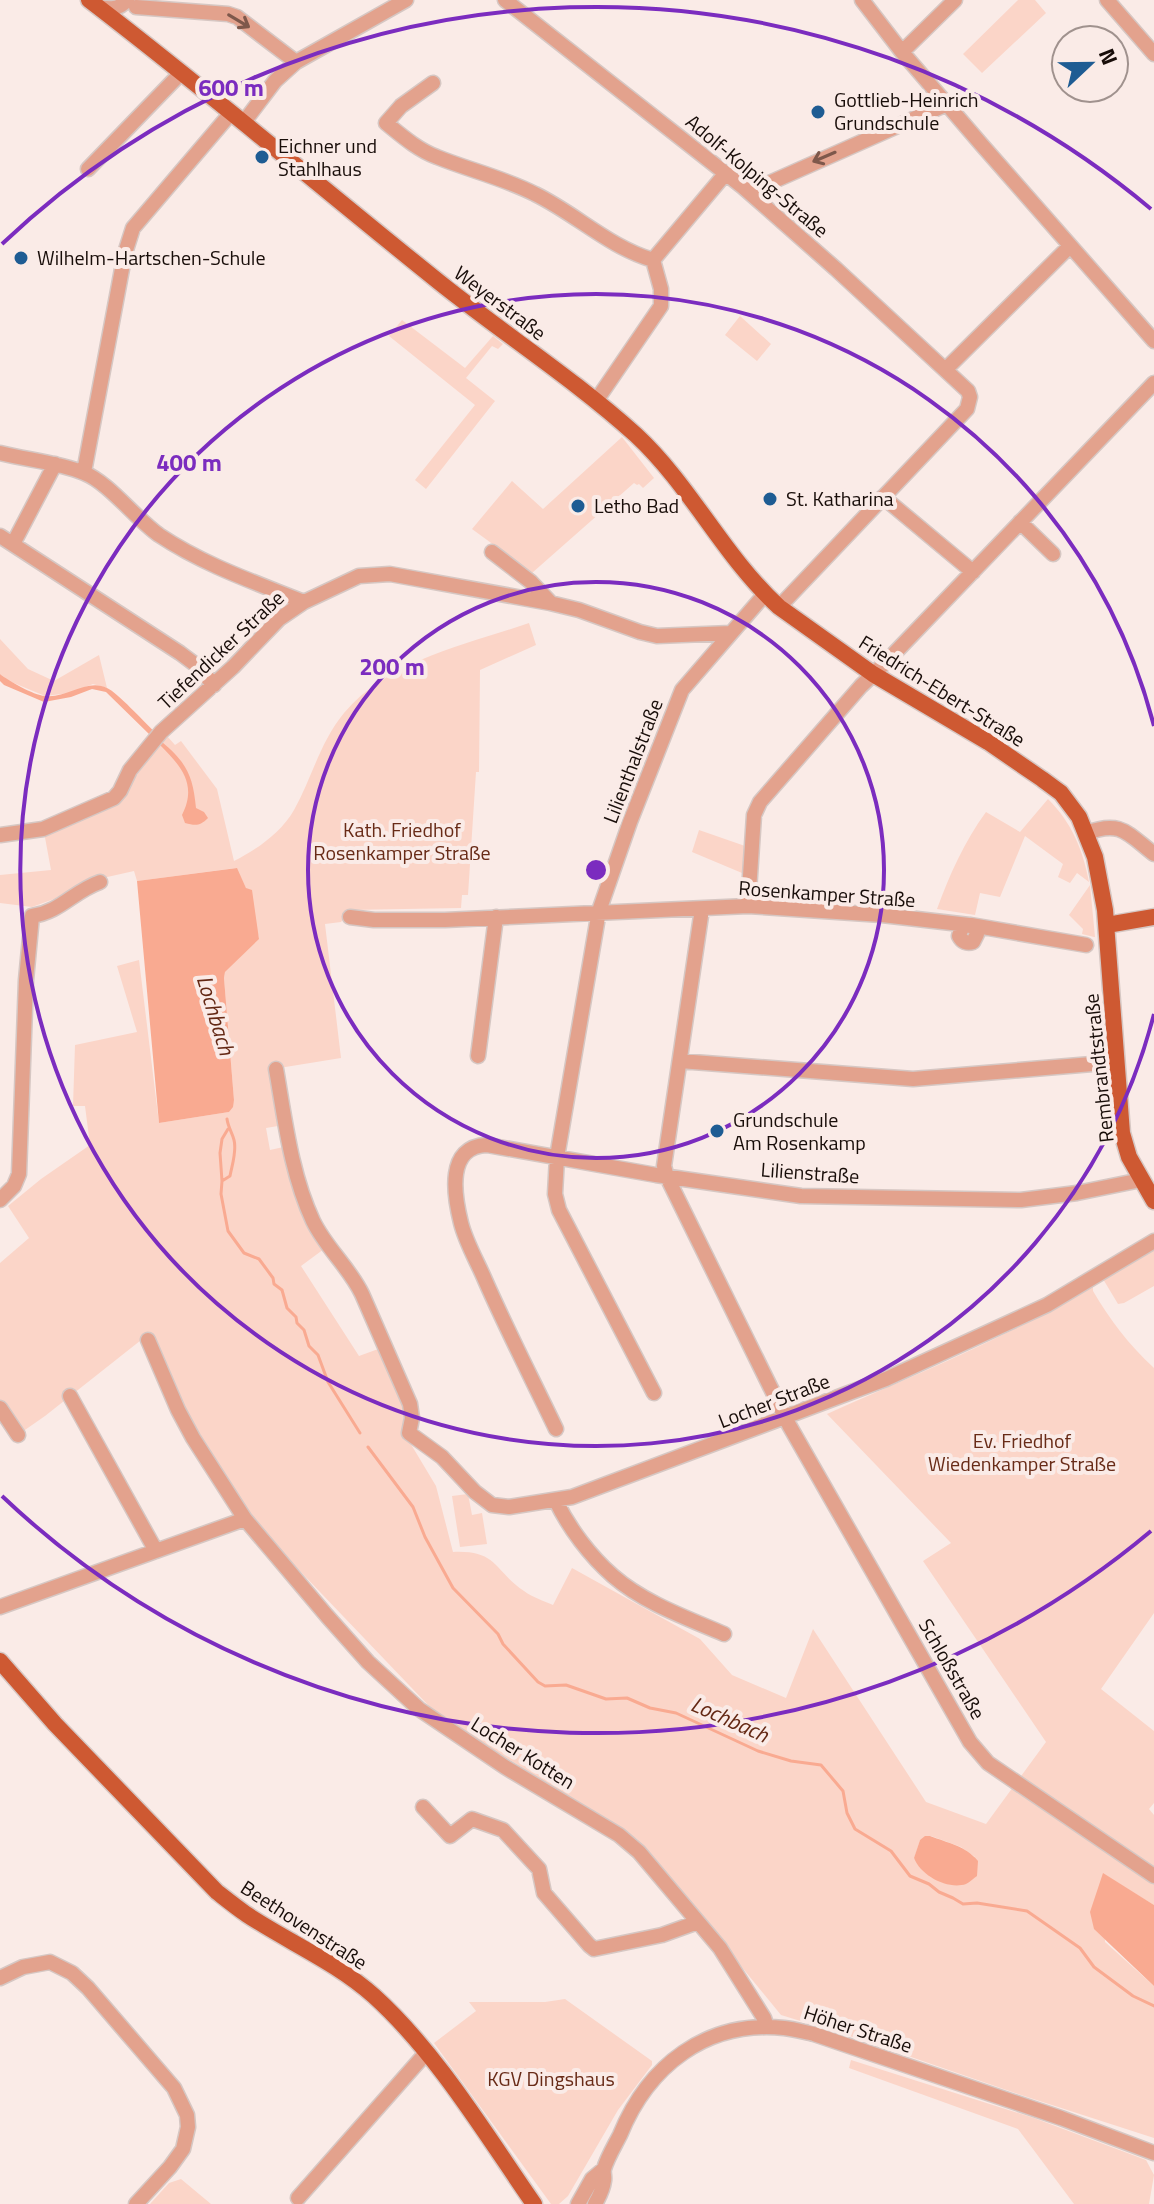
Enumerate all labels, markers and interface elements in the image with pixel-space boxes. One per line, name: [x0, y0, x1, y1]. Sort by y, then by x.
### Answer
one-way arrow: [228, 13, 250, 29]
north arrow: [1050, 24, 1130, 104]
text: N: [1090, 43, 1127, 70]
text: 600 m: [198, 69, 264, 105]
place label: Gottlieb-Heinrich Grundschule: [834, 84, 979, 138]
marker: Gottlieb-Heinrich Grundschule: [809, 103, 827, 121]
street label: Adolf-Kolping-Straße: [679, 106, 836, 245]
place label: Eichner und Stahlhaus: [278, 130, 377, 184]
marker: Eichner und Stahlhaus: [253, 148, 271, 166]
one-way arrow: [812, 150, 836, 165]
place label: Wilhelm-Hartschen-Schule: [37, 242, 266, 273]
marker: Wilhelm-Hartschen-Schule: [12, 249, 30, 267]
street label: Weyerstraße: [448, 258, 553, 348]
text: 400 m: [156, 444, 222, 480]
place label: St. Katharina: [786, 483, 894, 514]
place label: Letho Bad: [594, 490, 679, 521]
marker: St. Katharina: [761, 490, 779, 508]
marker: Letho Bad: [569, 497, 587, 515]
street label: Tiefendicker Straße: [151, 583, 291, 717]
street label: Friedrich-Ebert-Straße: [853, 627, 1032, 754]
text: 200 m: [359, 648, 425, 684]
street label: Lilienthalstraße: [595, 694, 670, 828]
park label: Kath. Friedhof Rosenkamper Straße: [313, 814, 491, 868]
centre of rings: [582, 856, 610, 884]
street label: Rosenkamper Straße: [738, 872, 917, 915]
water label: Lochbach: [188, 971, 245, 1060]
street label: Rembrandtstraße: [1075, 992, 1122, 1144]
place label: Grundschule Am Rosenkamp: [733, 1104, 866, 1158]
marker: Grundschule Am Rosenkamp: [708, 1122, 726, 1140]
street label: Lilienstraße: [760, 1154, 860, 1191]
street label: Locher Straße: [714, 1365, 834, 1436]
park label: Ev. Friedhof Wiedenkamper Straße: [928, 1425, 1116, 1479]
street label: Schloßstraße: [911, 1613, 994, 1725]
water label: Lochbach: [686, 1687, 775, 1752]
street label: Locher Kotten: [465, 1708, 581, 1797]
street label: Beethovenstraße: [235, 1872, 374, 1977]
street label: Höher Straße: [800, 1996, 916, 2061]
park label: KGV Dingshaus: [487, 2063, 615, 2094]

